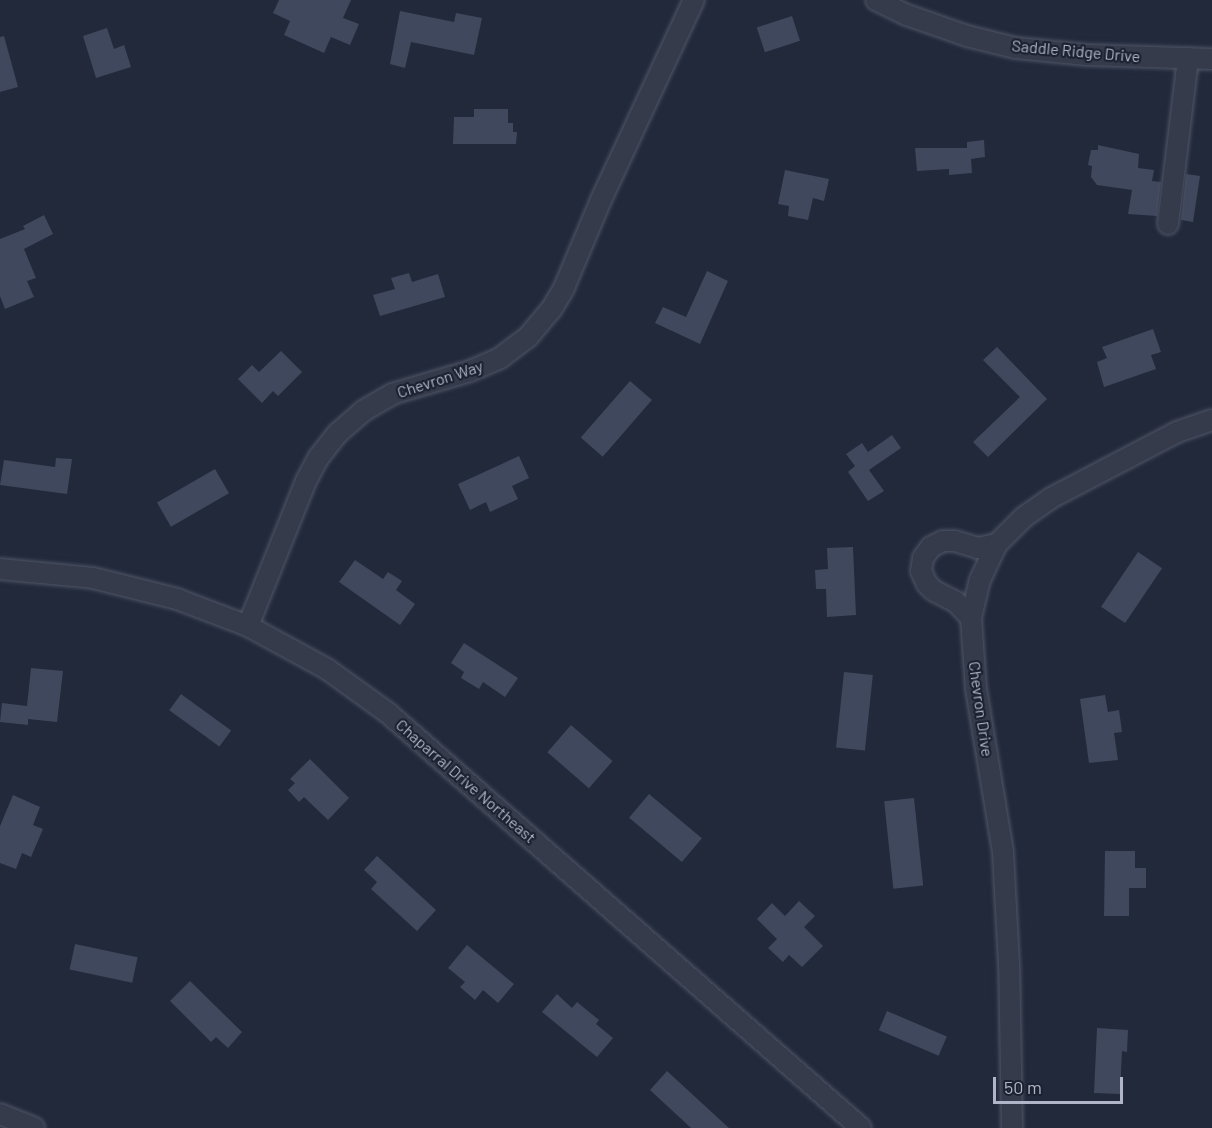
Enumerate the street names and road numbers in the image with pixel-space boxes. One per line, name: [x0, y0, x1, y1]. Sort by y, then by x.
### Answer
street label: Saddle Ridge Drive: [1011, 36, 1141, 66]
street label: Chevron Way: [395, 356, 485, 402]
street label: Chevron Drive: [965, 660, 997, 758]
street label: Chaparral Drive Northeast: [392, 715, 540, 847]

